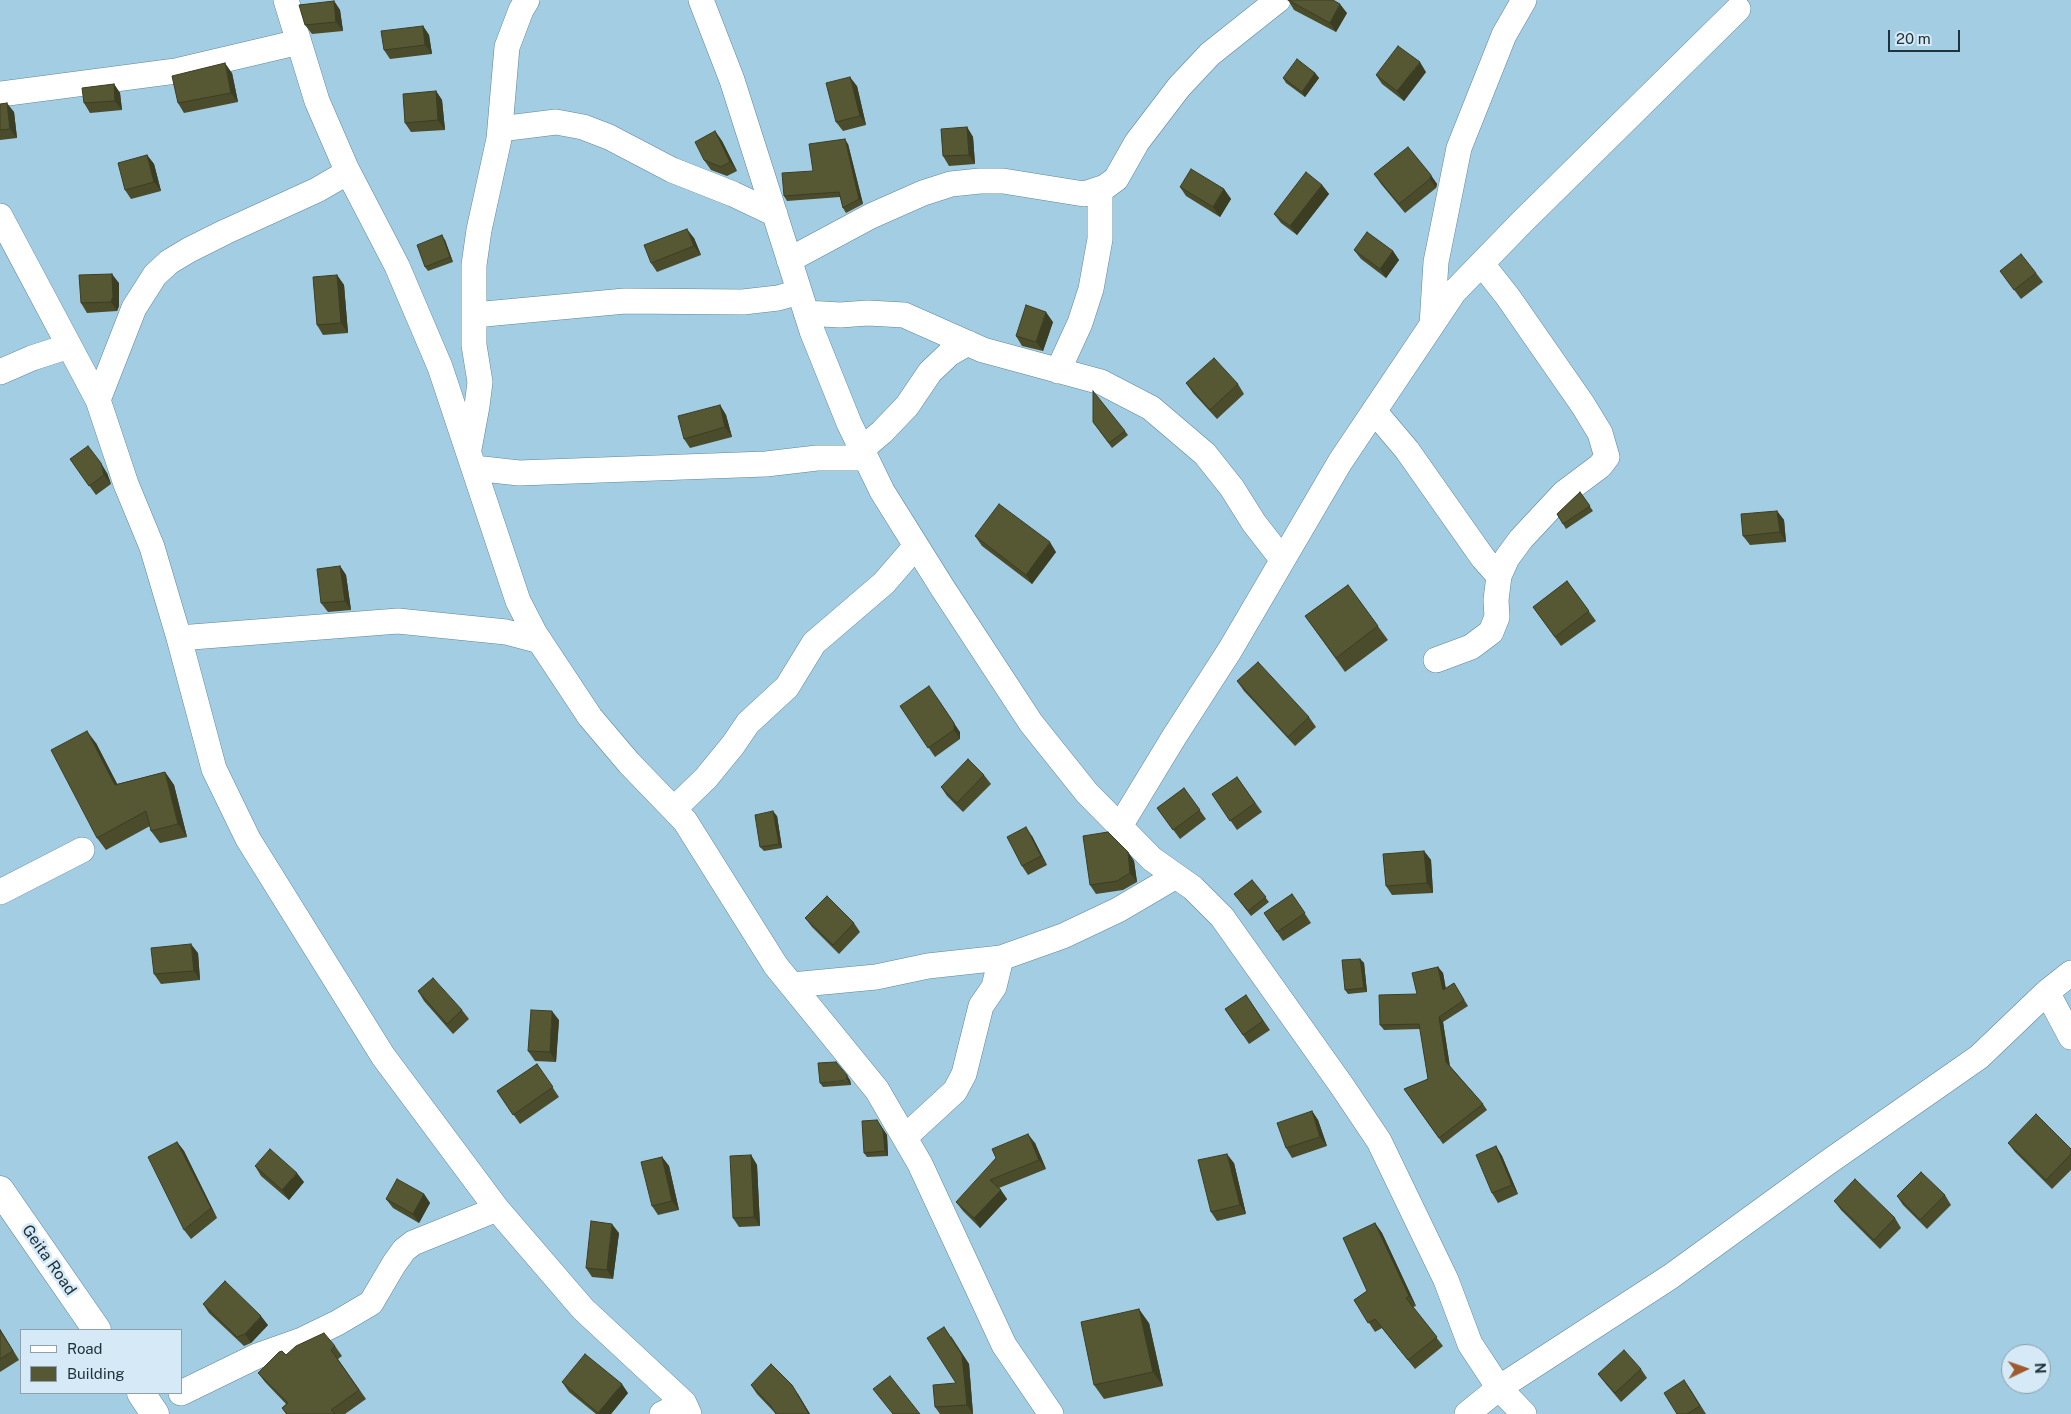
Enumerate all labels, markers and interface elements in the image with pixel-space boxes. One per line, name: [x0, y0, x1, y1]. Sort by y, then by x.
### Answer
scale bar: [1891, 20, 1964, 52]
text: 20 m: [1896, 30, 1931, 47]
street label: Geita Road: [18, 1221, 80, 1299]
legend: [20, 1329, 182, 1394]
text: Road: [67, 1340, 103, 1357]
north arrow: [2001, 1344, 2051, 1394]
text: N: [2032, 1362, 2048, 1374]
text: Building: [67, 1365, 125, 1382]

